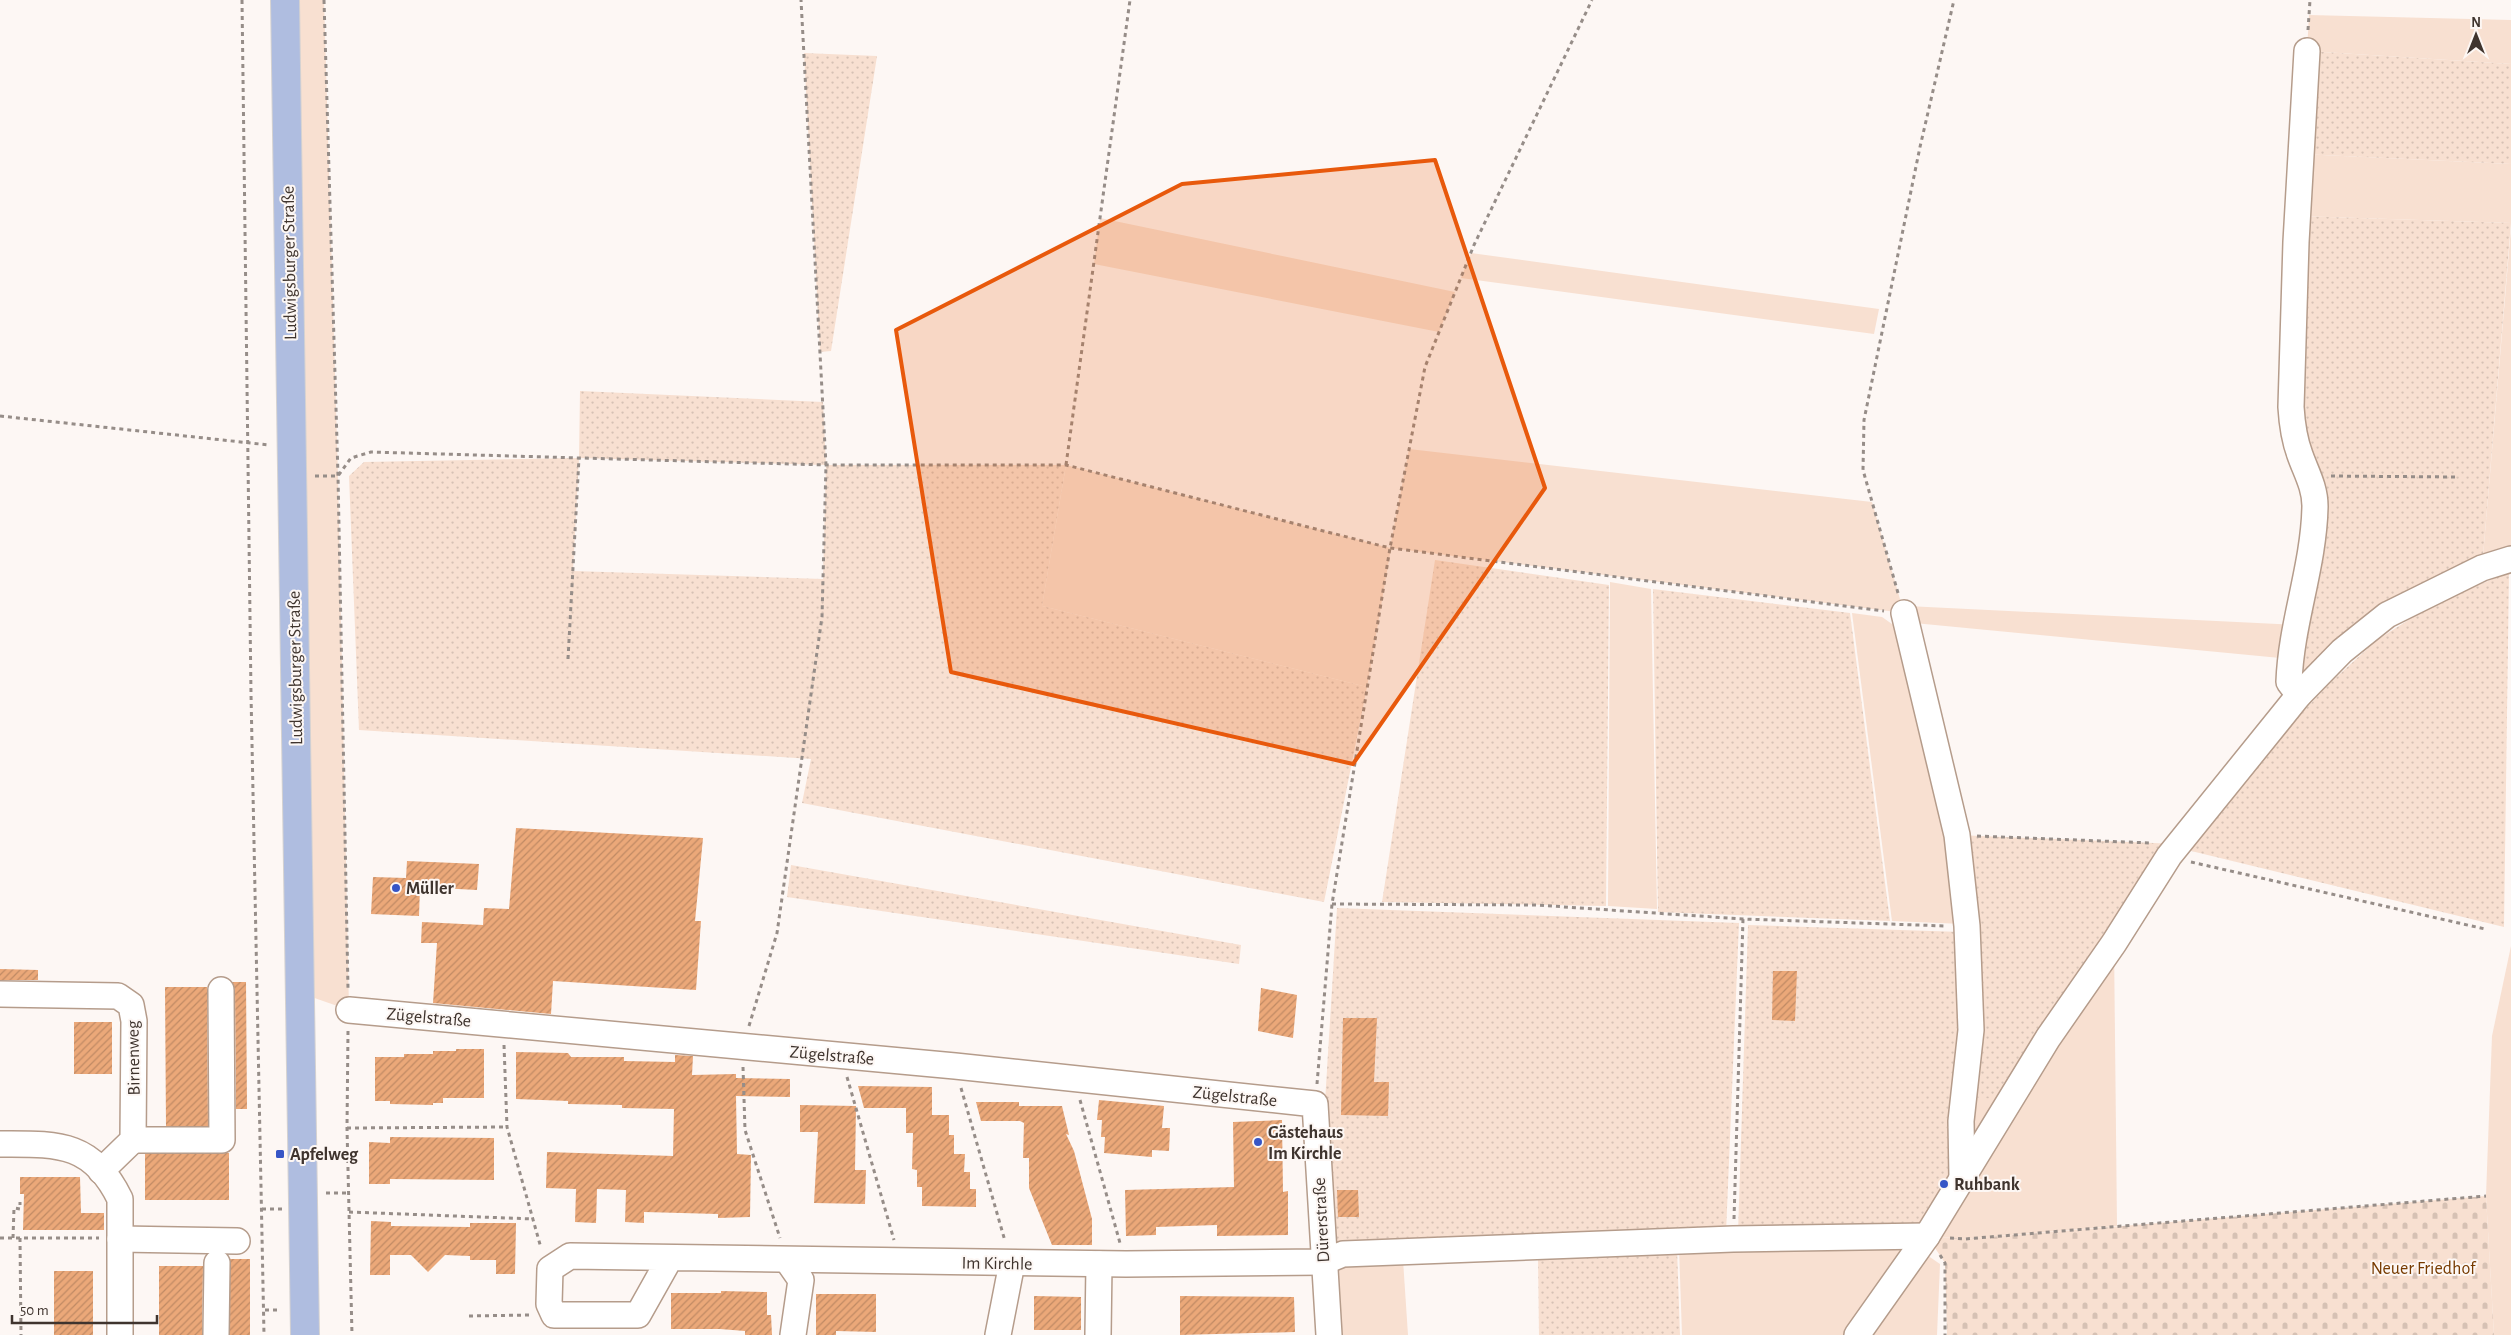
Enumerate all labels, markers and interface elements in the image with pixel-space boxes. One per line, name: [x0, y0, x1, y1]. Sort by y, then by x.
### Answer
north arrow: [2451, 10, 2501, 60]
text: N: [2471, 16, 2481, 30]
street label: Ludwigsburger Straße: [280, 186, 300, 340]
street label: Ludwigsburger Straße: [286, 591, 306, 745]
place label: Müller: [406, 880, 454, 898]
marker: Müller: [390, 882, 402, 894]
street label: Zügelstraße: [386, 1005, 472, 1031]
street label: Birnenweg: [124, 1020, 144, 1096]
street label: Zügelstraße: [789, 1043, 875, 1069]
street label: Zügelstraße: [1192, 1084, 1278, 1110]
place label: Gästehaus Im Kirchle: [1268, 1124, 1343, 1163]
marker: Gästehaus Im Kirchle: [1252, 1136, 1264, 1148]
place label: Apfelweg: [290, 1146, 359, 1164]
marker: Apfelweg: [274, 1148, 286, 1160]
place label: Ruhbank: [1954, 1176, 2020, 1194]
street label: Dürerstraße: [1311, 1177, 1333, 1263]
marker: Ruhbank: [1938, 1178, 1950, 1190]
street label: Im Kirchle: [961, 1254, 1033, 1274]
park label: Neuer Friedhof: [2371, 1260, 2477, 1278]
scale bar: [12, 1292, 158, 1324]
text: 50 m: [20, 1303, 49, 1318]

